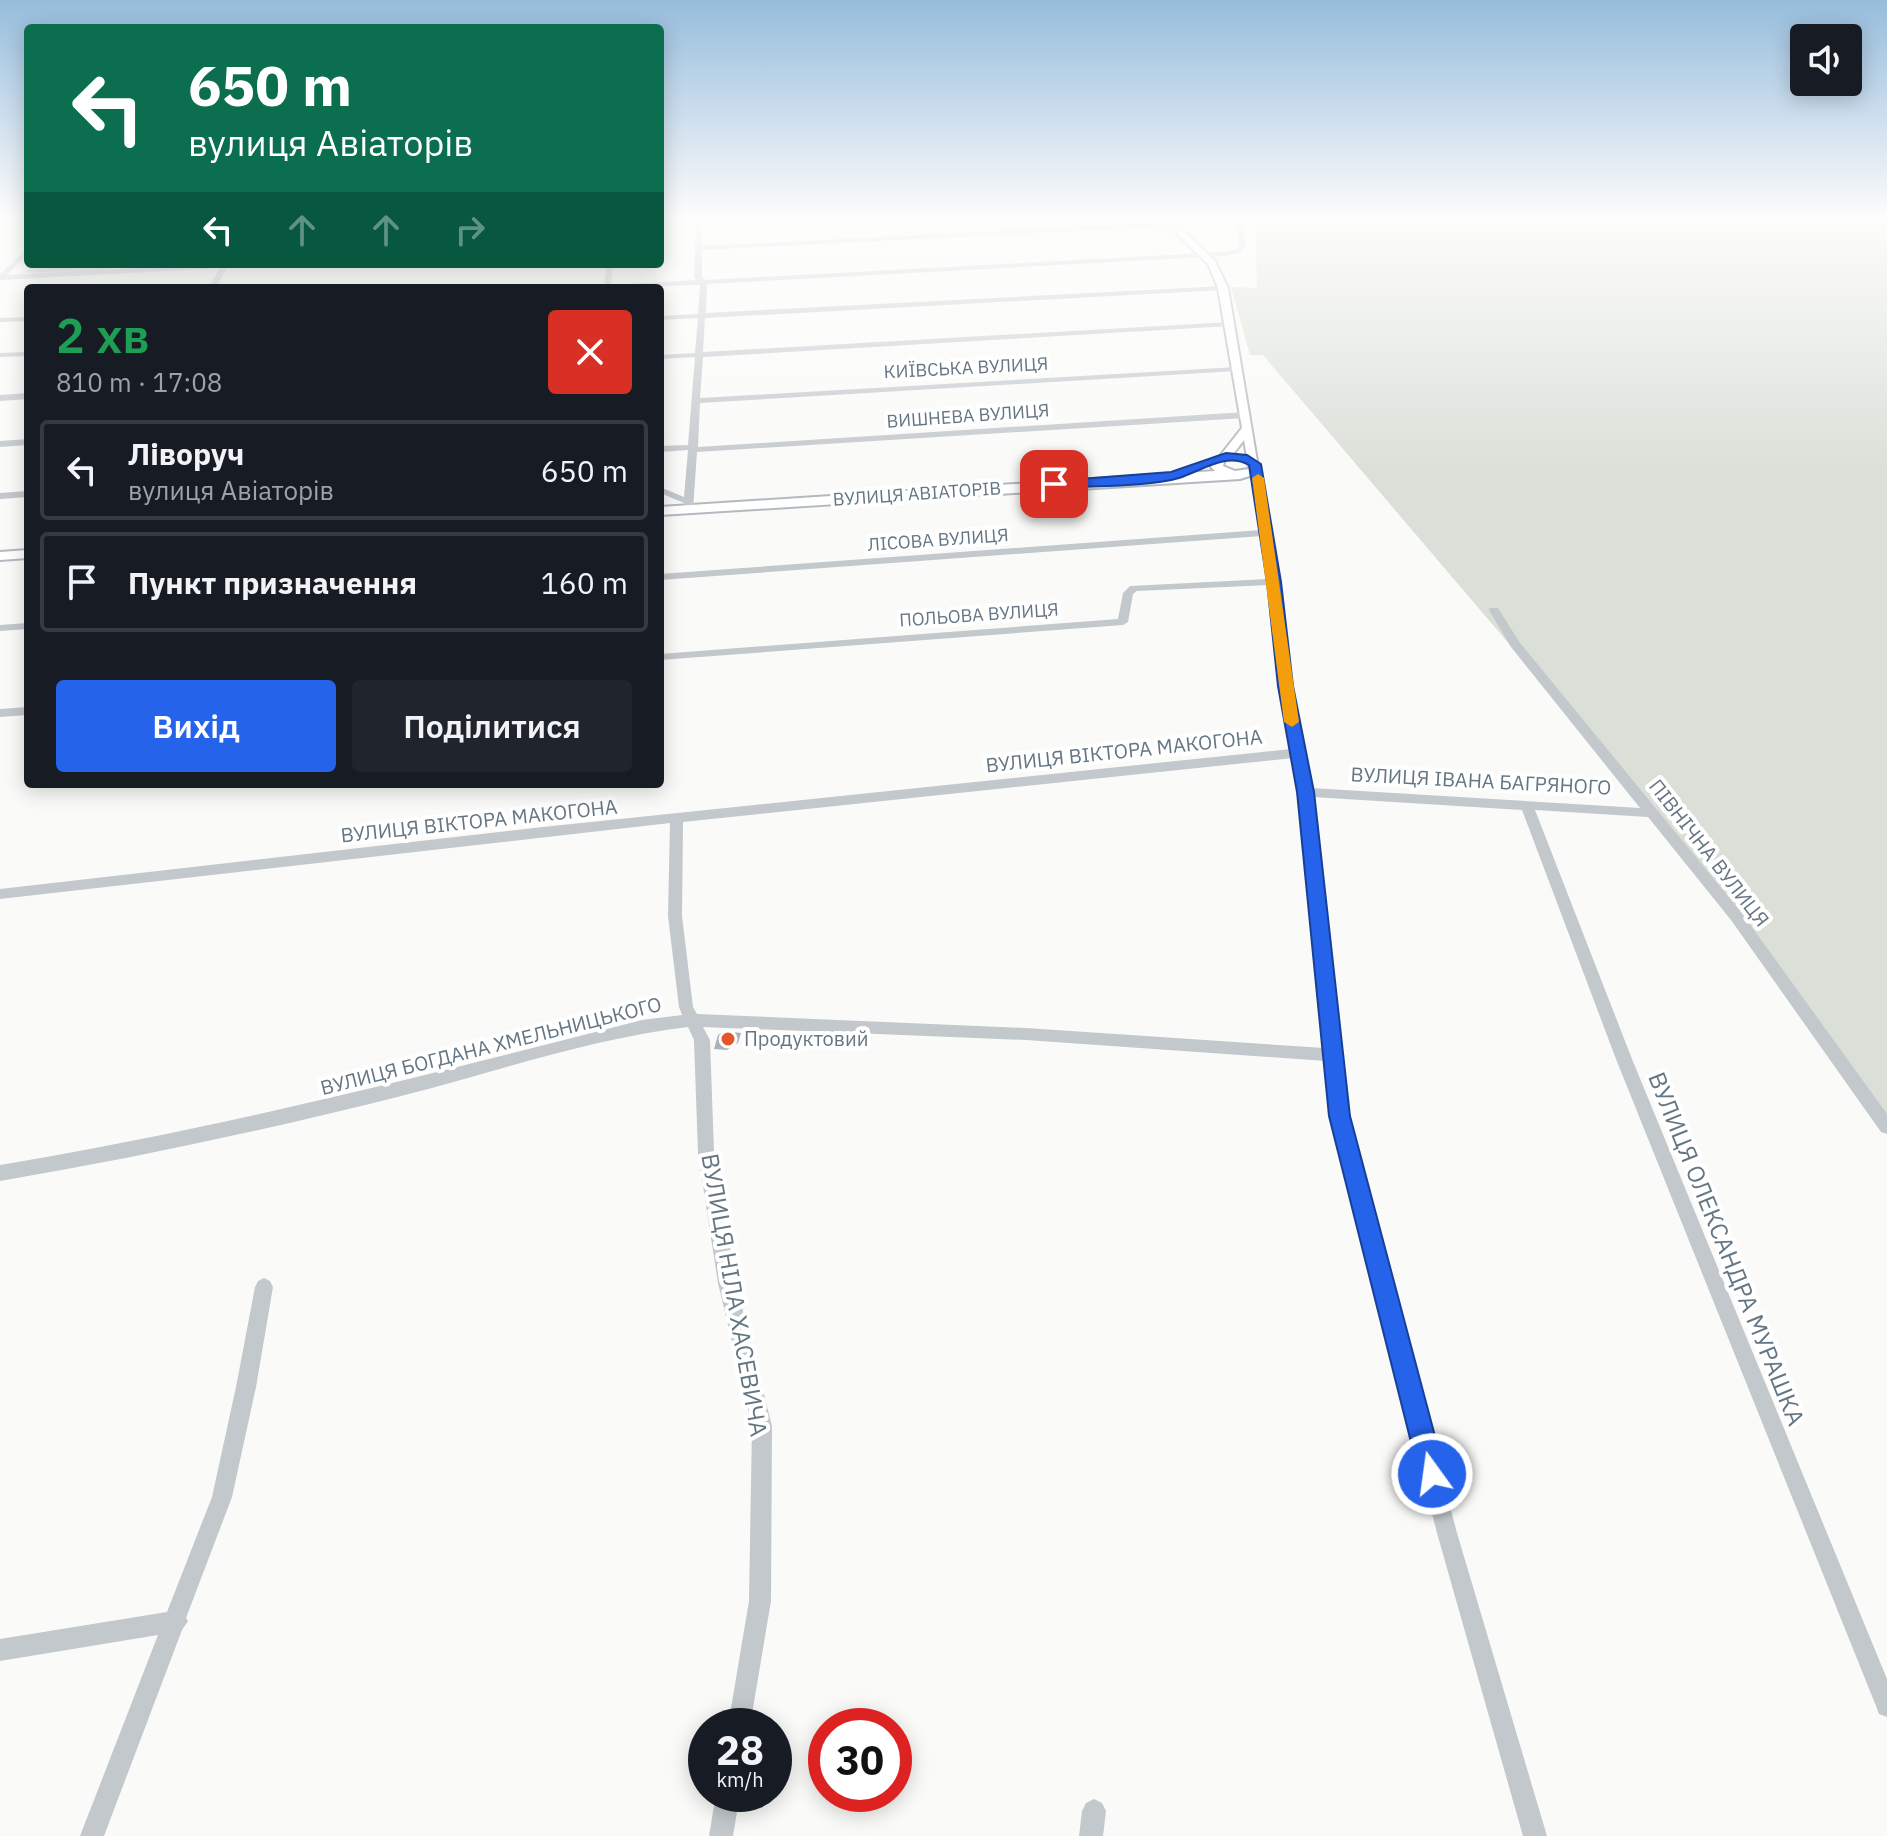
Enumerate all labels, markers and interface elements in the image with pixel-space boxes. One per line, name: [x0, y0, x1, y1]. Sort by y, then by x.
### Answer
map controls: [1790, 24, 1862, 96]
button: sound: [1790, 24, 1862, 96]
text: 650 m: [188, 49, 352, 121]
icon: left: [56, 56, 160, 160]
text: вулиця Авіаторів: [188, 119, 473, 166]
icon: left: [196, 208, 240, 252]
icon: ahead: [280, 208, 324, 252]
icon: ahead: [364, 208, 408, 252]
icon: right: [448, 208, 492, 252]
text: 2 хв: [56, 304, 150, 366]
button: close: [548, 310, 632, 394]
street label: КИЇВСЬКА ВУЛИЦЯ: [883, 352, 1049, 383]
text: 810 m · 17:08: [56, 365, 222, 399]
street label: ВИШНЕВА ВУЛИЦЯ: [886, 398, 1050, 433]
text: Ліворуч: [128, 434, 244, 473]
icon: left: [60, 448, 104, 492]
pin: [1020, 450, 1088, 518]
text: 650 m: [541, 451, 628, 490]
icon: arrive: [1032, 462, 1076, 506]
text: вулиця Авіаторів: [128, 473, 334, 507]
street label: ВУЛИЦЯ АВІАТОРІВ: [832, 476, 1002, 511]
street label: ЛІСОВА ВУЛИЦЯ: [867, 523, 1009, 556]
icon: arrive: [60, 560, 104, 604]
text: Пункт призначення: [128, 563, 417, 602]
text: 160 m: [541, 563, 628, 602]
street label: ПОЛЬОВА ВУЛИЦЯ: [899, 597, 1059, 632]
button: Вихід: [56, 680, 336, 772]
button: Поділитися: [352, 680, 632, 772]
street label: ВУЛИЦЯ ВІКТОРА МАКОГОНА: [984, 723, 1264, 778]
street label: ВУЛИЦЯ ІВАНА БАГРЯНОГО: [1350, 760, 1612, 801]
street label: ПІВНІЧНА ВУЛИЦЯ: [1643, 773, 1776, 932]
street label: ВУЛИЦЯ ВІКТОРА МАКОГОНА: [339, 793, 619, 848]
street label: ВУЛИЦЯ БОГДАНА ХМЕЛЬНИЦЬКОГО: [317, 990, 664, 1101]
place label: Продуктовий: [744, 1025, 869, 1052]
marker: Продуктовий: [719, 1030, 737, 1048]
street label: ВУЛИЦЯ ОЛЕКСАНДРА МУРАШКА: [1641, 1067, 1813, 1430]
street label: ВУЛИЦЯ НІЛА ХАСЕВИЧА: [694, 1151, 776, 1439]
position arrow: [1390, 1432, 1474, 1516]
speed limit sign: 30: [808, 1708, 912, 1812]
text: 28: [716, 1724, 764, 1776]
text: km/h: [716, 1766, 764, 1793]

